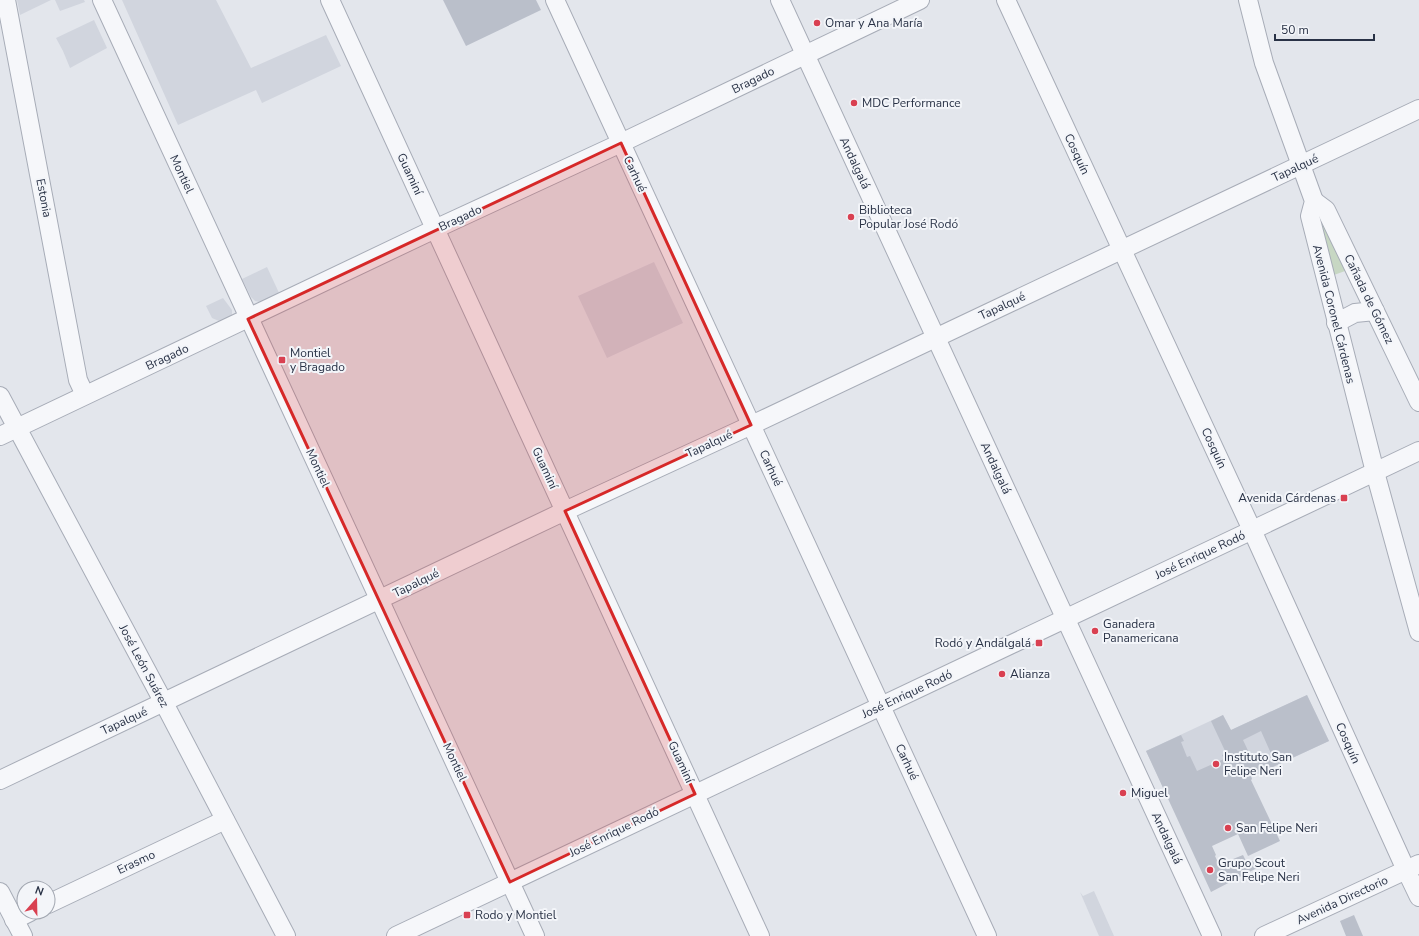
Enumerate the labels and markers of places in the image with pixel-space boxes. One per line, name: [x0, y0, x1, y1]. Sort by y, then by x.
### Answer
place label: Omar y Ana María: [825, 15, 923, 31]
marker: Omar y Ana María: [812, 18, 822, 28]
place label: MDC Performance: [862, 95, 961, 111]
marker: MDC Performance: [849, 98, 859, 108]
place label: Biblioteca Popular José Rodó: [859, 202, 958, 232]
marker: Biblioteca Popular José Rodó: [846, 212, 856, 222]
place label: Montiel y Bragado: [290, 345, 345, 375]
marker: Montiel y Bragado: [277, 355, 287, 365]
place label: Avenida Cárdenas: [1238, 490, 1336, 506]
marker: Avenida Cárdenas: [1339, 493, 1349, 503]
place label: Ganadera Panamericana: [1103, 616, 1179, 646]
marker: Ganadera Panamericana: [1090, 626, 1100, 636]
place label: Rodó y Andalgalá: [935, 635, 1031, 651]
marker: Rodó y Andalgalá: [1034, 638, 1044, 648]
place label: Alianza: [1010, 666, 1050, 682]
marker: Alianza: [997, 669, 1007, 679]
place label: Instituto San Felipe Neri: [1224, 749, 1292, 779]
marker: Instituto San Felipe Neri: [1211, 759, 1221, 769]
place label: Miguel: [1131, 785, 1168, 801]
marker: Miguel: [1118, 788, 1128, 798]
place label: San Felipe Neri: [1236, 820, 1318, 836]
marker: San Felipe Neri: [1223, 823, 1233, 833]
place label: Grupo Scout San Felipe Neri: [1218, 855, 1300, 885]
marker: Grupo Scout San Felipe Neri: [1205, 865, 1215, 875]
place label: Rodo y Montiel: [475, 907, 557, 923]
marker: Rodo y Montiel: [462, 910, 472, 920]

